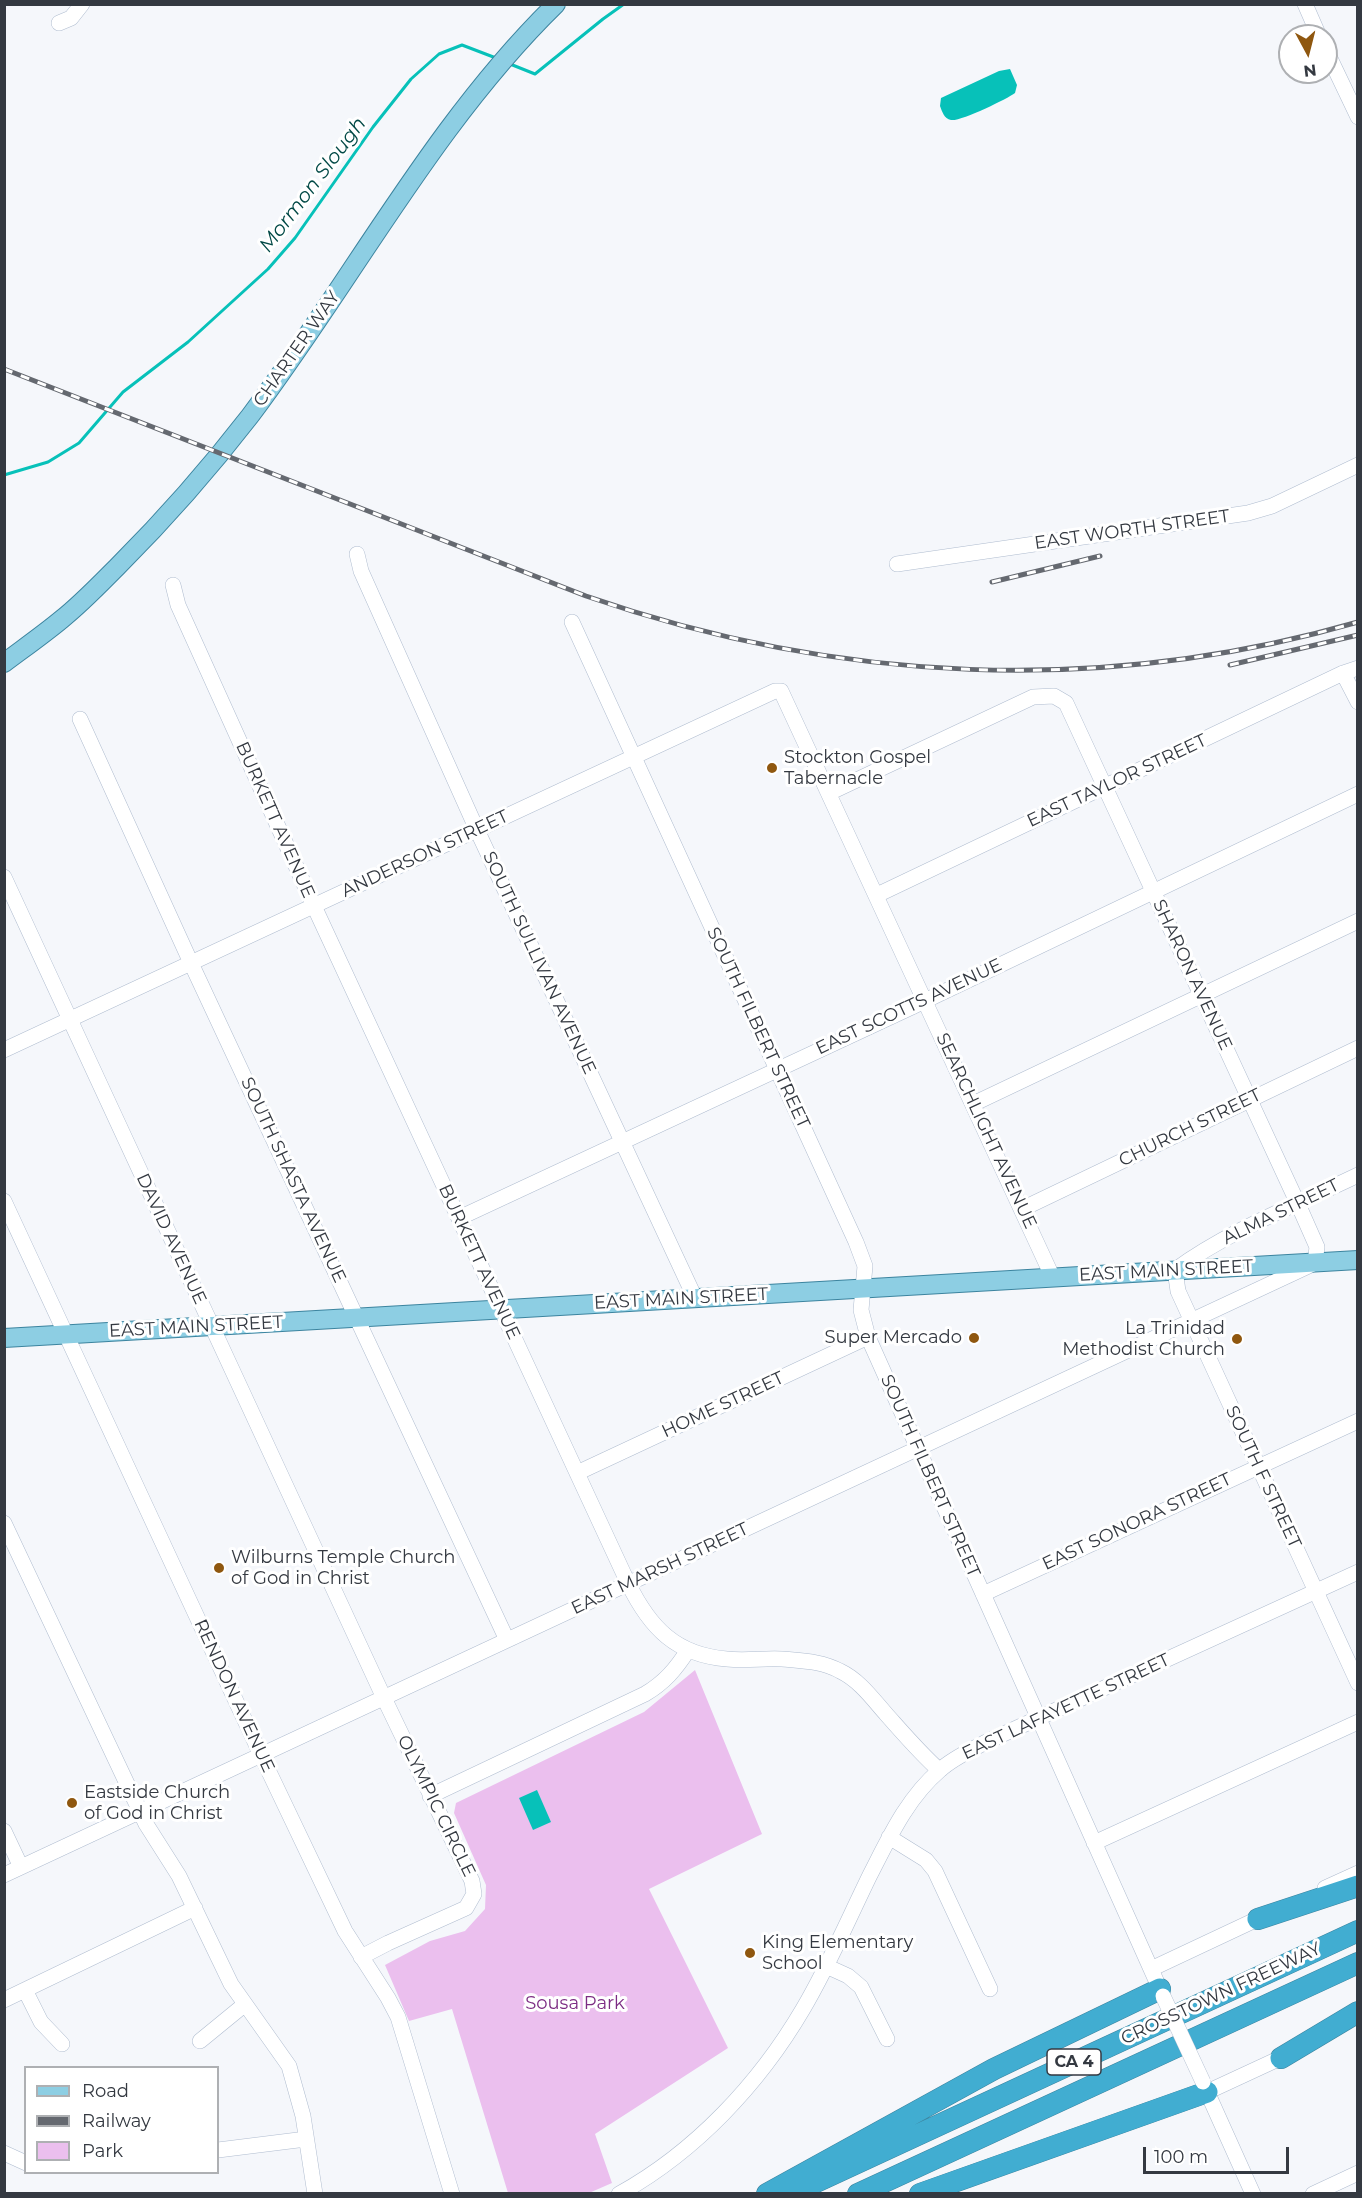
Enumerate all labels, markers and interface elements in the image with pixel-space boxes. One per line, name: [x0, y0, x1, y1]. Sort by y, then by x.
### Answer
north arrow: [1278, 24, 1338, 84]
text: N: [1302, 60, 1318, 81]
water label: Mormon Slough: [254, 113, 372, 257]
street label: CHARTER WAY: [249, 287, 345, 411]
street label: EAST WORTH STREET: [1033, 506, 1231, 554]
street label: EAST TAYLOR STREET: [1024, 730, 1210, 832]
street label: BURKETT AVENUE: [231, 739, 319, 901]
place label: Stockton Gospel Tabernacle: [784, 747, 931, 789]
marker: Stockton Gospel Tabernacle: [765, 761, 779, 775]
street label: ANDERSON STREET: [338, 806, 512, 902]
street label: SOUTH SULLIVAN AVENUE: [478, 848, 600, 1078]
street label: SHARON AVENUE: [1148, 896, 1236, 1054]
street label: SOUTH FILBERT STREET: [702, 924, 814, 1132]
street label: EAST SCOTTS AVENUE: [812, 954, 1006, 1060]
street label: SEARCHLIGHT AVENUE: [931, 1030, 1041, 1232]
street label: SOUTH SHASTA AVENUE: [236, 1074, 350, 1286]
street label: CHURCH STREET: [1115, 1084, 1265, 1172]
street label: DAVID AVENUE: [131, 1170, 211, 1308]
street label: ALMA STREET: [1219, 1174, 1343, 1250]
street label: BURKETT AVENUE: [434, 1181, 524, 1343]
street label: EAST MAIN STREET: [1078, 1256, 1254, 1286]
street label: EAST MAIN STREET: [593, 1284, 769, 1314]
street label: EAST MAIN STREET: [108, 1312, 284, 1342]
place label: La Trinidad Methodist Church: [1062, 1318, 1225, 1360]
place label: Super Mercado: [825, 1327, 962, 1349]
marker: Super Mercado: [967, 1331, 981, 1345]
marker: La Trinidad Methodist Church: [1230, 1332, 1244, 1346]
street label: HOME STREET: [658, 1367, 788, 1443]
street label: SOUTH FILBERT STREET: [876, 1371, 984, 1581]
street label: SOUTH F STREET: [1221, 1402, 1305, 1552]
street label: EAST SONORA STREET: [1039, 1469, 1235, 1575]
street label: EAST MARSH STREET: [568, 1518, 752, 1620]
place label: Wilburns Temple Church of God in Christ: [231, 1547, 456, 1590]
marker: Wilburns Temple Church of God in Christ: [212, 1561, 226, 1575]
street label: RENDON AVENUE: [189, 1616, 279, 1776]
street label: EAST LAFAYETTE STREET: [959, 1649, 1173, 1765]
street label: OLYMPIC CIRCLE: [392, 1732, 480, 1880]
place label: Eastside Church of God in Christ: [84, 1782, 230, 1824]
marker: Eastside Church of God in Christ: [65, 1796, 79, 1810]
place label: King Elementary School: [762, 1932, 913, 1974]
street label: CROSSTOWN FREEWAY: [1118, 1938, 1324, 2050]
marker: King Elementary School: [743, 1946, 757, 1960]
park label: Sousa Park: [525, 1993, 625, 2015]
road number: CA 4: [1047, 2049, 1101, 2075]
legend: [24, 2066, 219, 2174]
text: Road: [82, 2080, 129, 2102]
text: Railway: [82, 2110, 151, 2132]
scale bar: [1146, 2135, 1292, 2173]
text: Park: [82, 2140, 123, 2162]
text: 100 m: [1154, 2146, 1208, 2168]

